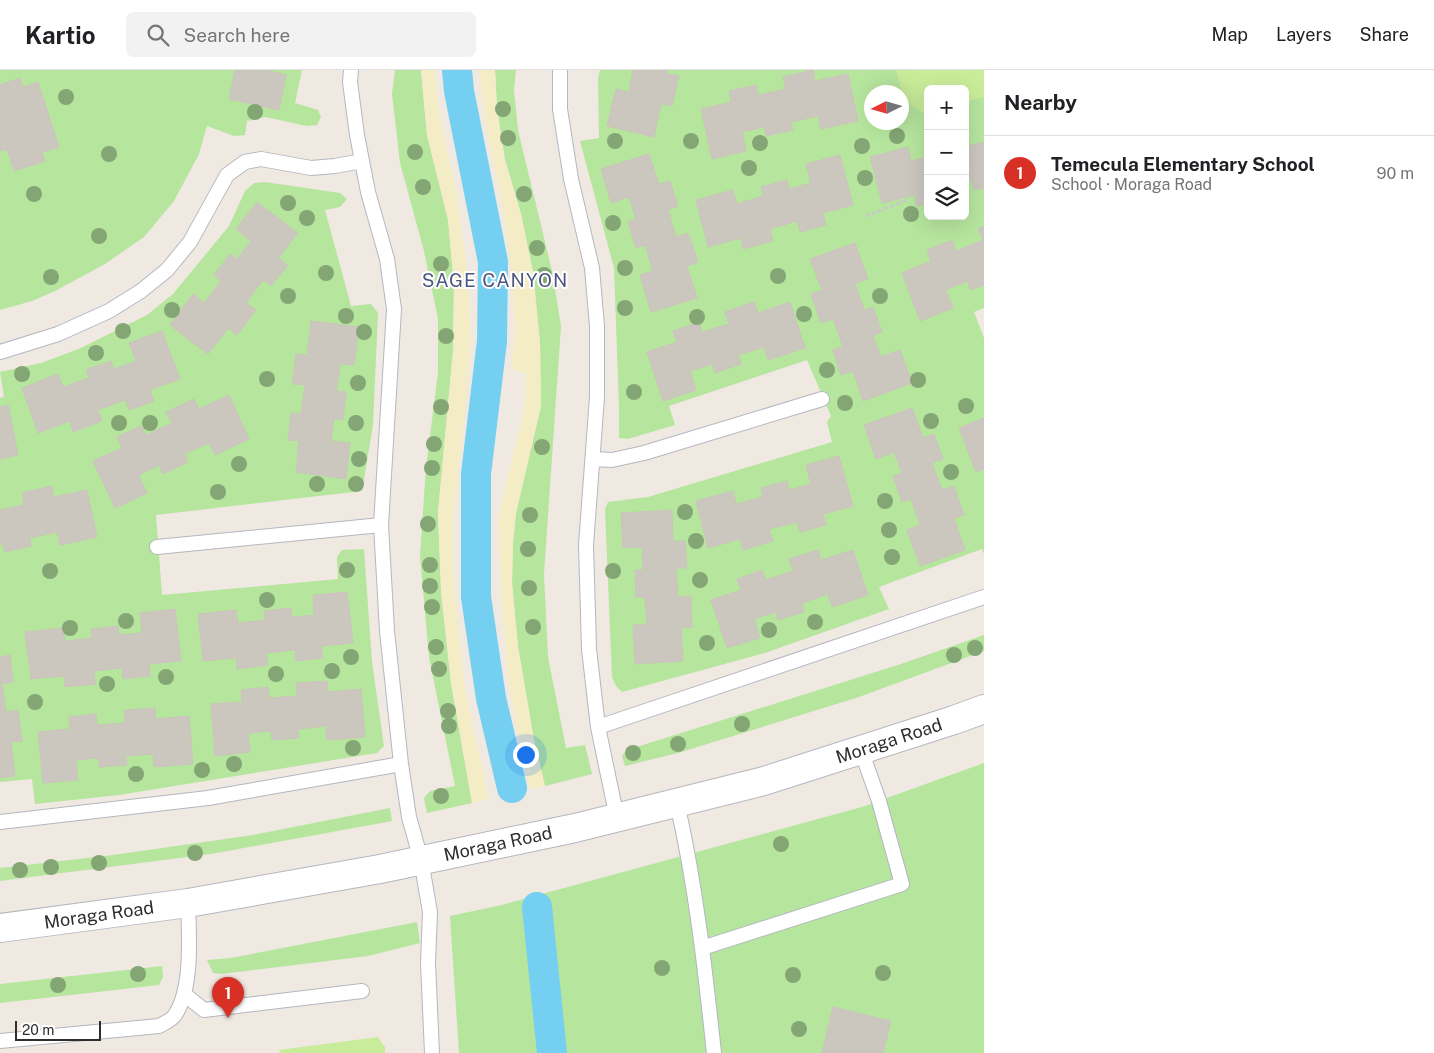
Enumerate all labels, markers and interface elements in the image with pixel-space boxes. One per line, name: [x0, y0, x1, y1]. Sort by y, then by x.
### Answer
search box: [126, 12, 476, 57]
text: Kartio: [25, 21, 96, 49]
icon: search: [144, 21, 172, 49]
text: Search here: [184, 24, 290, 46]
text: Map: [1212, 24, 1248, 45]
text: Layers: [1276, 24, 1332, 45]
text: Share: [1360, 24, 1409, 45]
north arrow: [864, 85, 909, 130]
map controls: [924, 85, 969, 220]
button: +: [924, 85, 969, 130]
text: Nearby: [1004, 90, 1077, 115]
button: −: [924, 130, 969, 175]
text: Temecula Elementary School: [1051, 153, 1315, 175]
text: 1: [1017, 164, 1023, 183]
text: 90 m: [1377, 164, 1414, 183]
button: layers: [924, 175, 969, 220]
text: School · Moraga Road: [1051, 175, 1212, 194]
district label: SAGE CANYON: [422, 269, 568, 291]
street label: Moraga Road: [833, 713, 945, 768]
your location: [513, 742, 539, 768]
street label: Moraga Road: [442, 822, 554, 865]
street label: Moraga Road: [43, 896, 155, 933]
pin: 1: [212, 977, 244, 1018]
scale bar: [15, 1018, 101, 1041]
text: 20 m: [22, 1022, 54, 1038]

